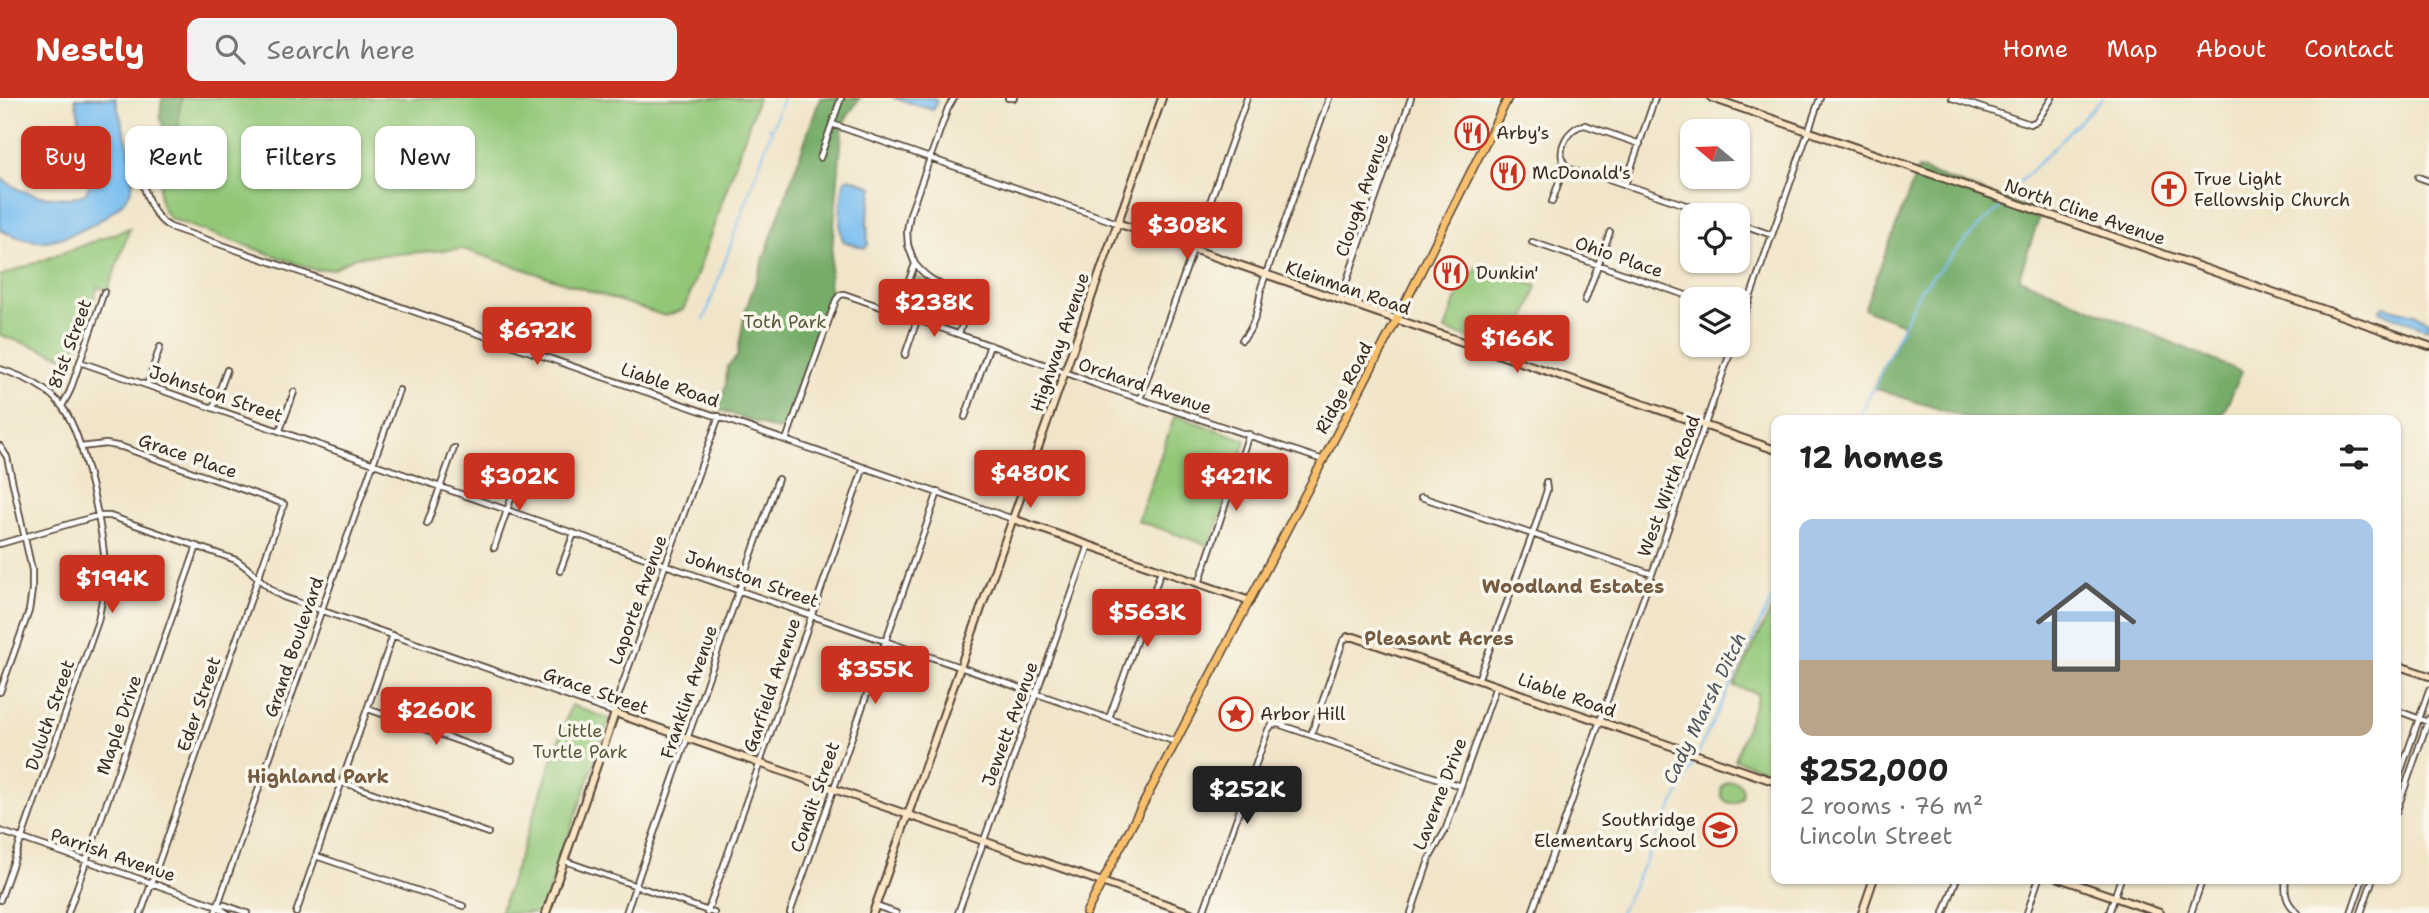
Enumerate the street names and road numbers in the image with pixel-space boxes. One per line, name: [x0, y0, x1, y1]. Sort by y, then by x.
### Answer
street label: Clough Avenue: [1330, 130, 1394, 260]
street label: North Cline Avenue: [2001, 173, 2169, 251]
street label: Ohio Place: [1572, 231, 1666, 283]
street label: Kleinman Road: [1282, 255, 1414, 321]
street label: Highway Avenue: [1025, 269, 1095, 415]
street label: 81st Street: [43, 296, 97, 392]
street label: Ridge Road: [1310, 338, 1378, 438]
street label: Orchard Avenue: [1075, 352, 1215, 420]
street label: Liable Road: [618, 357, 722, 413]
street label: Johnston Street: [146, 360, 286, 428]
street label: West Wirth Road: [1632, 412, 1706, 560]
street label: Grace Place: [135, 428, 241, 484]
street label: Laporte Avenue: [603, 532, 673, 668]
street label: Johnston Street: [682, 545, 822, 613]
street label: Grand Boulevard: [259, 574, 329, 720]
street label: Garfield Avenue: [738, 615, 806, 755]
street label: Franklin Avenue: [655, 622, 723, 762]
street label: Eder Street: [171, 653, 227, 755]
street label: Duluth Street: [20, 656, 80, 774]
street label: Jewett Avenue: [976, 658, 1044, 790]
street label: Grace Street: [540, 662, 652, 720]
street label: Liable Road: [1515, 667, 1619, 723]
street label: Maple Drive: [91, 672, 147, 778]
street label: Laverne Drive: [1408, 734, 1472, 854]
street label: Condit Street: [785, 738, 845, 856]
street label: Parrish Avenue: [47, 822, 179, 888]

